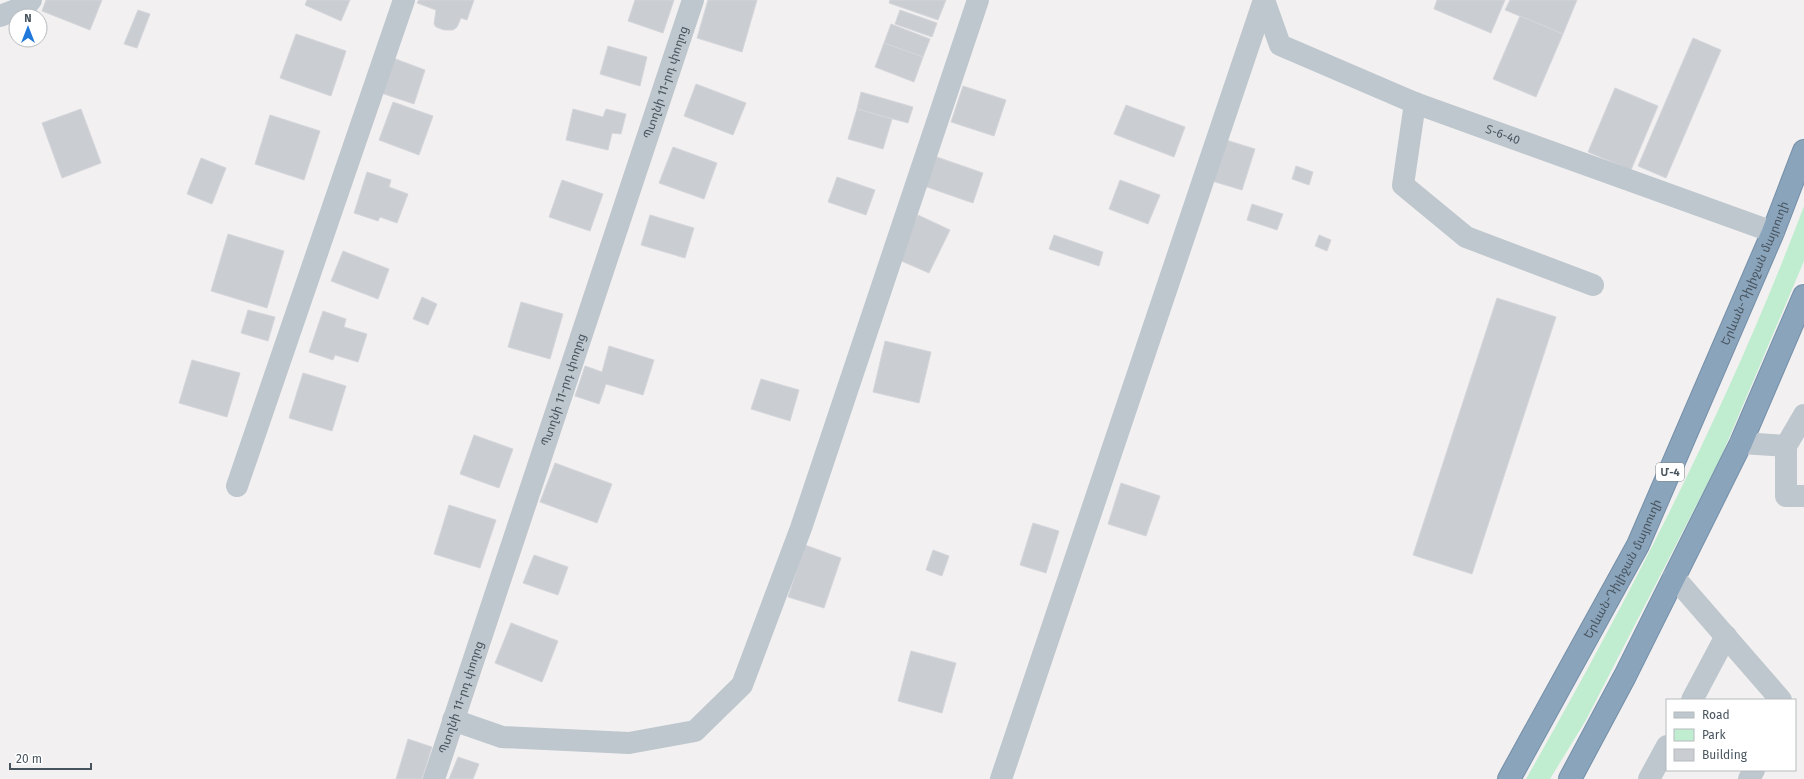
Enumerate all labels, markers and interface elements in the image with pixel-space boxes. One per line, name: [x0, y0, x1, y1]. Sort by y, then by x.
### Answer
north arrow: [8, 8, 48, 48]
text: N: [24, 12, 32, 25]
street label: Պտղնի 11-րդ փողոց: [640, 24, 691, 141]
street label: Տ-6-40: [1484, 122, 1522, 147]
street label: Երևան-Դիլիջան մայրուղի: [1718, 199, 1791, 347]
street label: Պտղնի 11-րդ փողոց: [538, 332, 589, 448]
road number: Մ-4: [1656, 463, 1684, 481]
street label: Երևան-Դիլիջան մայրուղի: [1581, 497, 1664, 641]
street label: Պտղնի 11-րդ փողոց: [436, 639, 486, 756]
legend: [1666, 699, 1796, 771]
text: Road: [1702, 708, 1730, 722]
text: Park: [1702, 728, 1726, 742]
scale bar: [10, 745, 91, 771]
text: Building: [1702, 748, 1748, 762]
text: 20 m: [16, 752, 42, 766]

